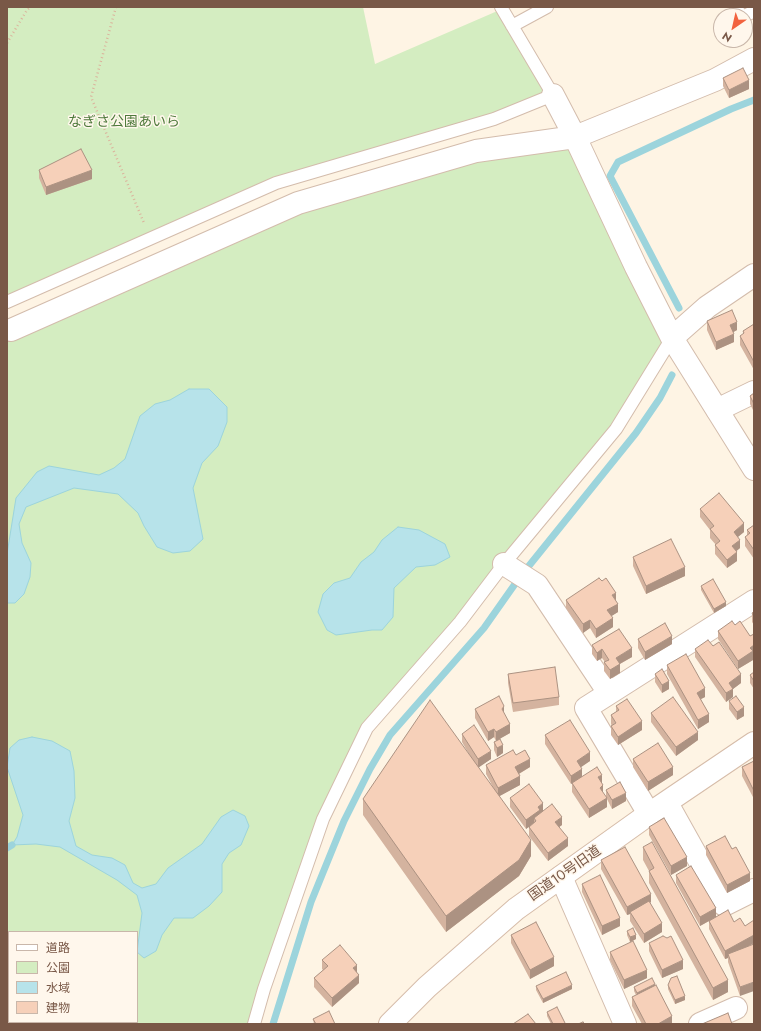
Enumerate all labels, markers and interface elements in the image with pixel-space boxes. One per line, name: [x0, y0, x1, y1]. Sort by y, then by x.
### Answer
north arrow: [713, 8, 753, 48]
text: N: [719, 28, 735, 46]
park label: なぎさ公園あいら: [68, 115, 180, 131]
street label: 国道10号旧道: [525, 843, 605, 905]
legend: [8, 931, 138, 1023]
text: 道路: [46, 939, 70, 957]
text: 公園: [46, 959, 70, 977]
text: 水域: [46, 979, 70, 997]
text: 建物: [46, 999, 70, 1017]

